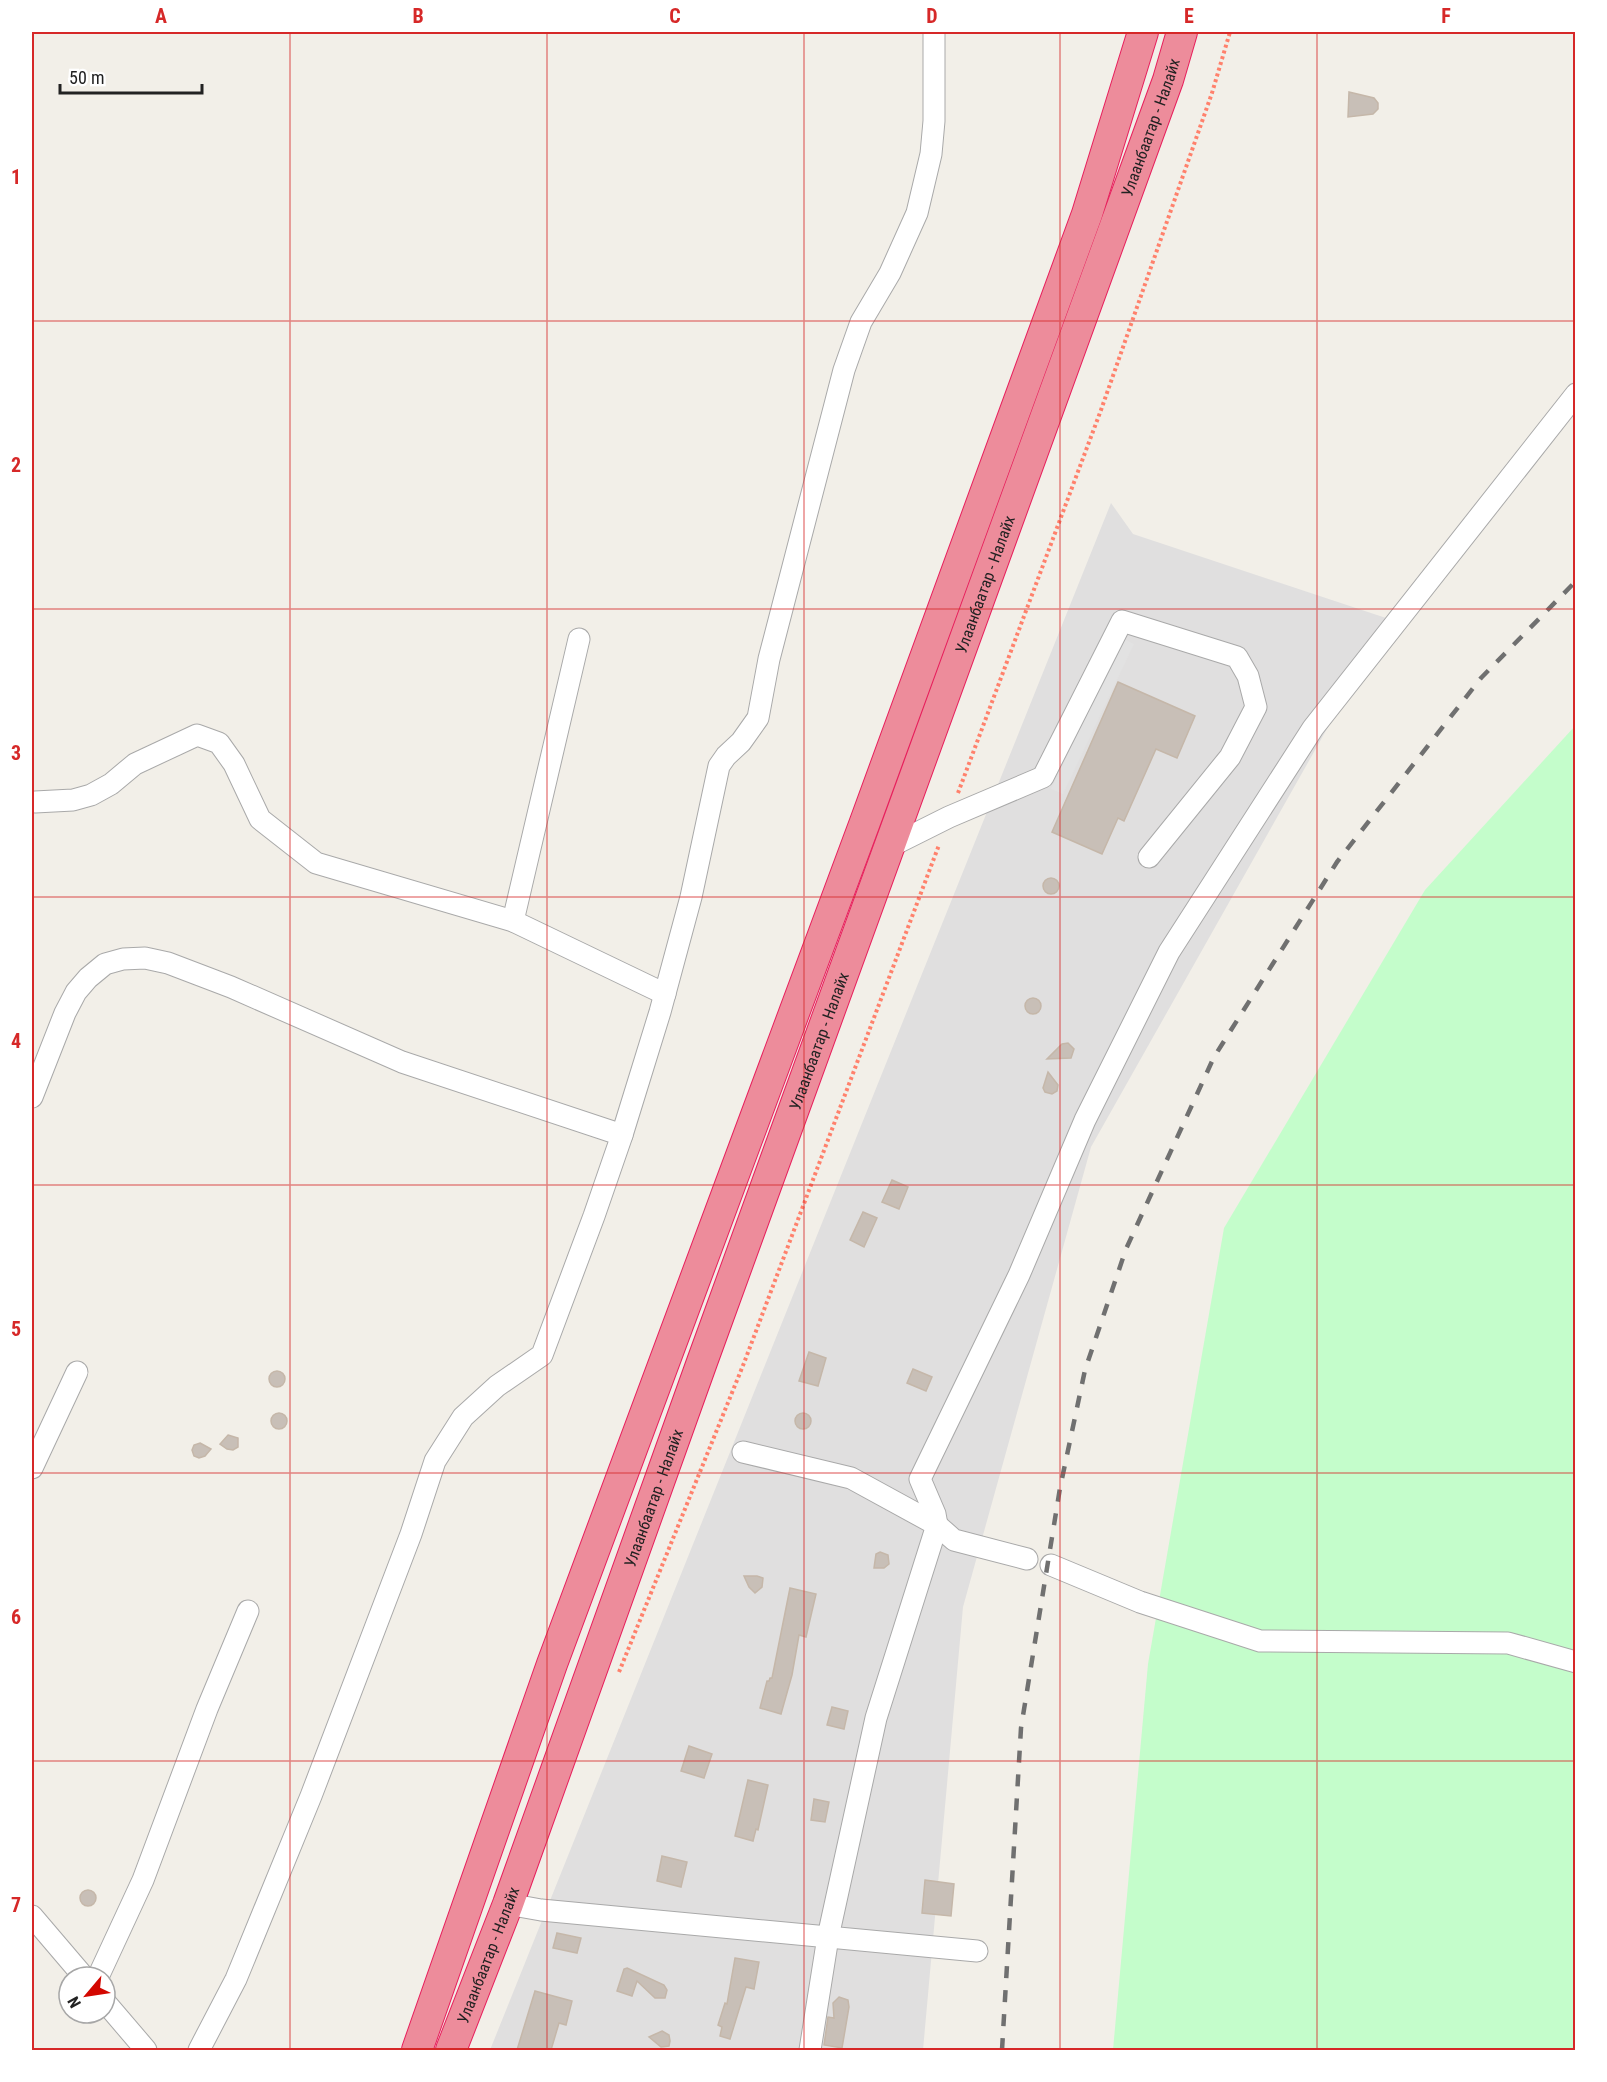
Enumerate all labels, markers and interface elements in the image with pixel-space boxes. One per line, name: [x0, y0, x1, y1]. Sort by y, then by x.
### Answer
text: A: [155, 4, 167, 28]
text: B: [412, 4, 424, 28]
text: C: [669, 4, 681, 28]
text: D: [926, 4, 938, 28]
text: E: [1184, 4, 1194, 28]
text: F: [1441, 4, 1451, 28]
street label: Улаанбаатар - Налайх: [1117, 56, 1183, 199]
scale bar: [60, 57, 202, 95]
text: 50 m: [69, 67, 104, 88]
text: 1: [11, 165, 21, 189]
text: 2: [11, 453, 21, 477]
street label: Улаанбаатар - Налайх: [951, 513, 1018, 656]
text: 3: [11, 741, 21, 765]
street label: Улаанбаатар - Налайх: [785, 970, 852, 1112]
text: 4: [11, 1029, 21, 1053]
text: 5: [11, 1317, 21, 1341]
street label: Улаанбаатар - Налайх: [620, 1426, 687, 1569]
text: 6: [11, 1605, 21, 1629]
street label: Улаанбаатар - Налайх: [453, 1884, 523, 2026]
text: 7: [11, 1893, 21, 1917]
north arrow: [57, 1965, 117, 2025]
text: N: [64, 1993, 85, 2011]

